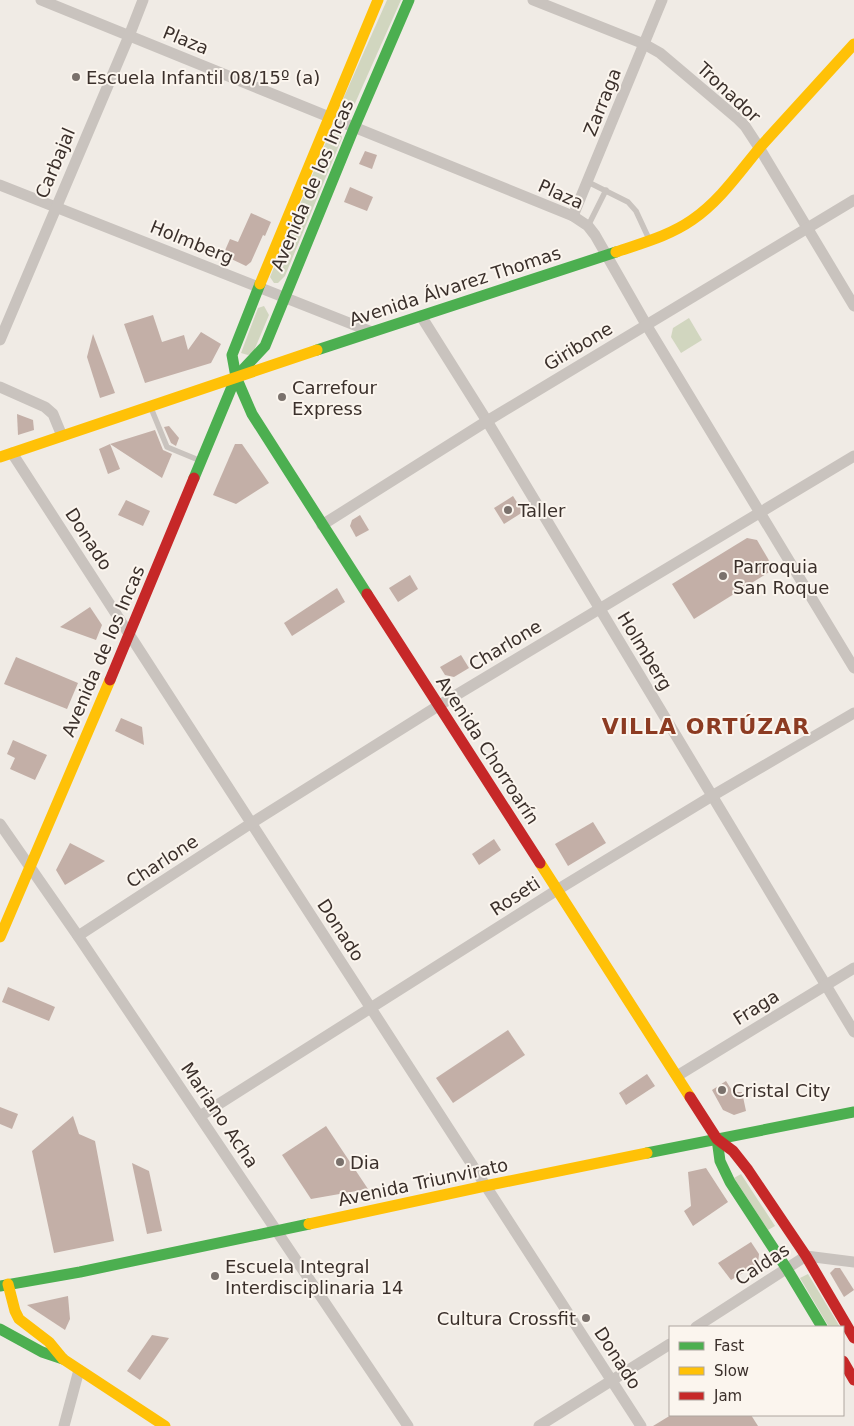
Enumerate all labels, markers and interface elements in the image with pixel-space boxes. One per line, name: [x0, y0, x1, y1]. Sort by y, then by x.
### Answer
street label: Plaza: [160, 21, 212, 59]
street label: Tronador: [692, 57, 765, 127]
street label: Zarraga: [579, 65, 625, 139]
place label: Escuela Infantil 08/15º (a): [86, 67, 320, 88]
marker: Escuela Infantil 08/15º (a): [70, 71, 82, 83]
street label: Avenida de los Incas: [266, 96, 358, 274]
street label: Carbajal: [31, 125, 79, 201]
street label: Plaza: [535, 175, 587, 213]
street label: Holmberg: [147, 216, 237, 268]
street label: Avenida Álvarez Thomas: [347, 242, 563, 330]
street label: Giribone: [540, 317, 616, 375]
place label: Carrefour Express: [292, 377, 378, 419]
marker: Carrefour Express: [276, 391, 288, 403]
place label: Taller: [517, 500, 566, 521]
street label: Donado: [61, 504, 117, 574]
marker: Taller: [502, 504, 514, 516]
place label: Parroquia San Roque: [733, 556, 829, 598]
street label: Avenida de los Incas: [57, 562, 149, 740]
marker: Parroquia San Roque: [717, 570, 729, 582]
street label: Holmberg: [613, 608, 677, 694]
street label: Charlone: [465, 615, 545, 675]
street label: Avenida Chorroarín: [432, 672, 544, 828]
district label: VILLA ORTÚZAR: [602, 714, 810, 739]
street label: Charlone: [122, 830, 202, 892]
street label: Roseti: [486, 872, 544, 920]
street label: Donado: [313, 895, 369, 965]
street label: Fraga: [729, 985, 783, 1029]
street label: Mariano Acha: [177, 1058, 263, 1172]
place label: Cristal City: [732, 1080, 831, 1101]
marker: Cristal City: [716, 1084, 728, 1096]
place label: Dia: [350, 1152, 380, 1173]
street label: Avenida Triunvirato: [336, 1154, 510, 1210]
marker: Dia: [334, 1156, 346, 1168]
street label: Caldas: [731, 1239, 793, 1289]
place label: Escuela Integral Interdisciplinaria 14: [225, 1256, 404, 1298]
marker: Escuela Integral Interdisciplinaria 14: [209, 1270, 221, 1282]
place label: Cultura Crossfit: [437, 1308, 576, 1329]
marker: Cultura Crossfit: [580, 1312, 592, 1324]
street label: Donado: [590, 1323, 646, 1393]
legend: [669, 1326, 844, 1416]
text: Fast: [714, 1337, 744, 1355]
text: Slow: [714, 1362, 749, 1380]
text: Jam: [713, 1387, 742, 1405]

